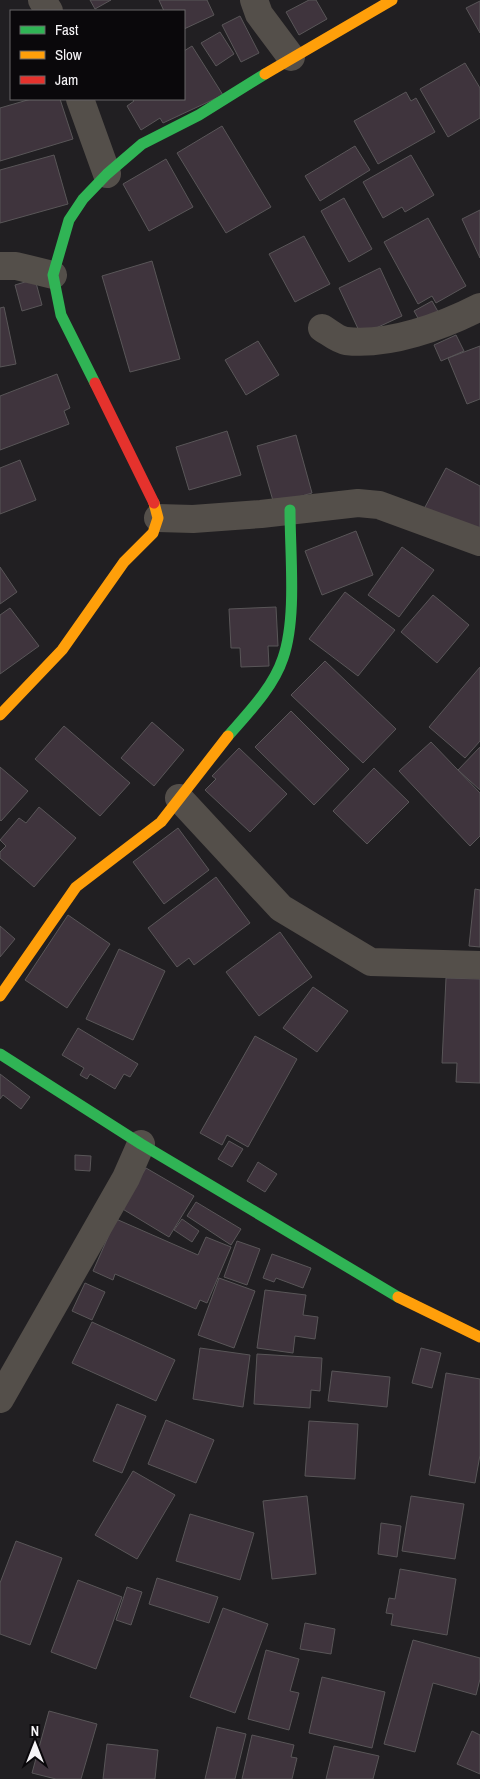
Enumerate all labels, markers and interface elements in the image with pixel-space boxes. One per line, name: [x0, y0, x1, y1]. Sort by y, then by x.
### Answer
legend: [10, 10, 185, 100]
text: Fast: [55, 19, 79, 40]
text: Slow: [55, 44, 82, 65]
text: Jam: [55, 69, 78, 90]
north arrow: [10, 1719, 60, 1769]
text: N: [31, 1722, 39, 1740]

